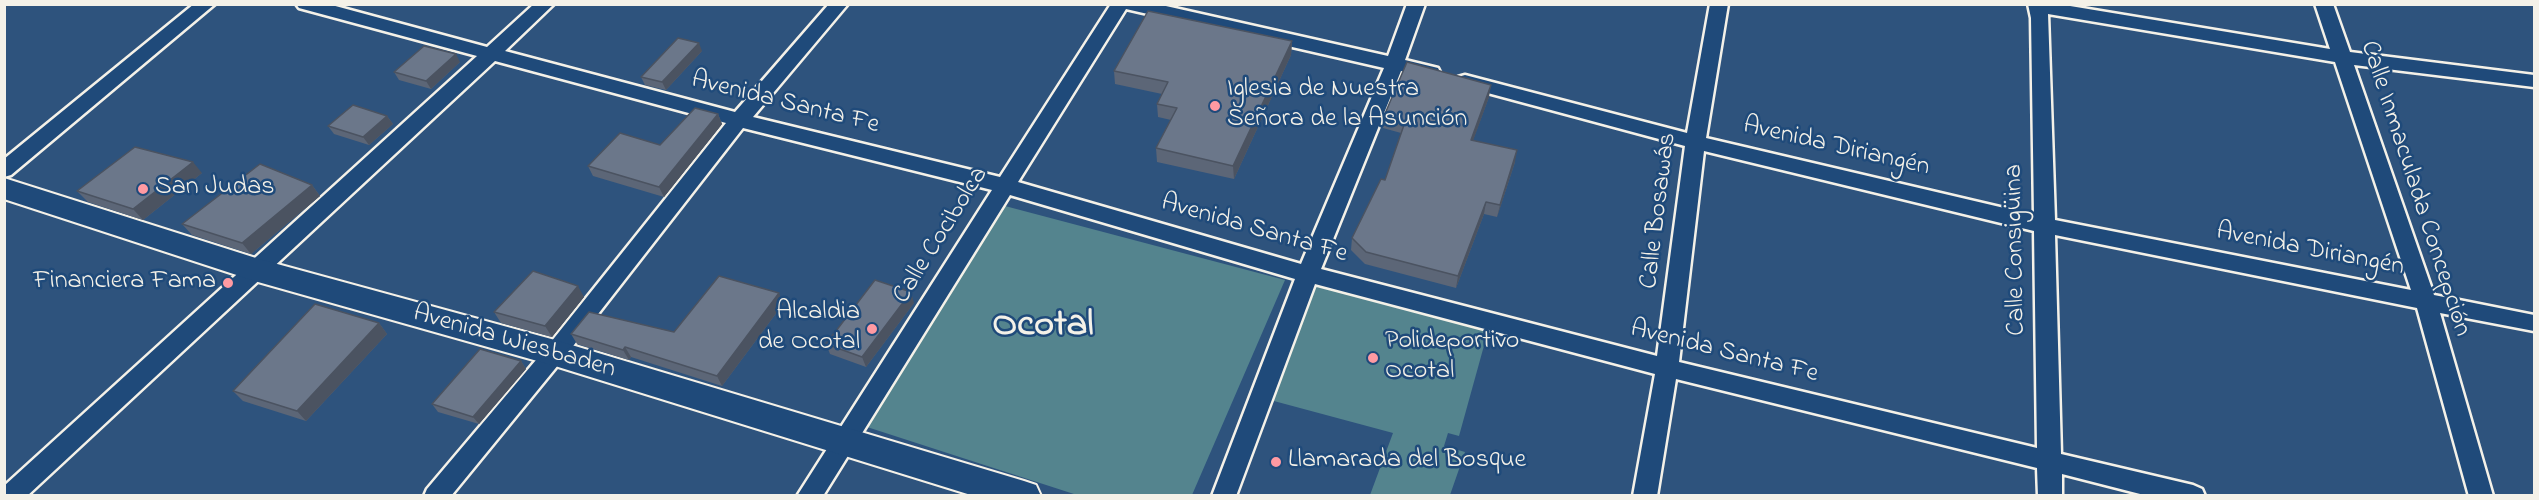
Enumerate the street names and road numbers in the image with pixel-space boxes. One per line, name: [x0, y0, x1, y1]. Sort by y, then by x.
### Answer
street label: Calle Inmaculada Concepción: [2351, 37, 2477, 341]
street label: Avenida Santa Fe: [688, 66, 882, 142]
street label: Avenida Diriangén: [1740, 111, 1932, 185]
street label: Calle Bosawás: [1635, 131, 1685, 291]
street label: Calle Cocibolca: [888, 162, 996, 310]
street label: Calle Consigüina: [2000, 164, 2034, 336]
street label: Avenida Santa Fe: [1157, 188, 1351, 272]
street label: Avenida Diriangén: [2213, 217, 2407, 285]
street label: Avenida Wiesbaden: [409, 299, 619, 387]
street label: Avenida Santa Fe: [1627, 315, 1821, 391]

